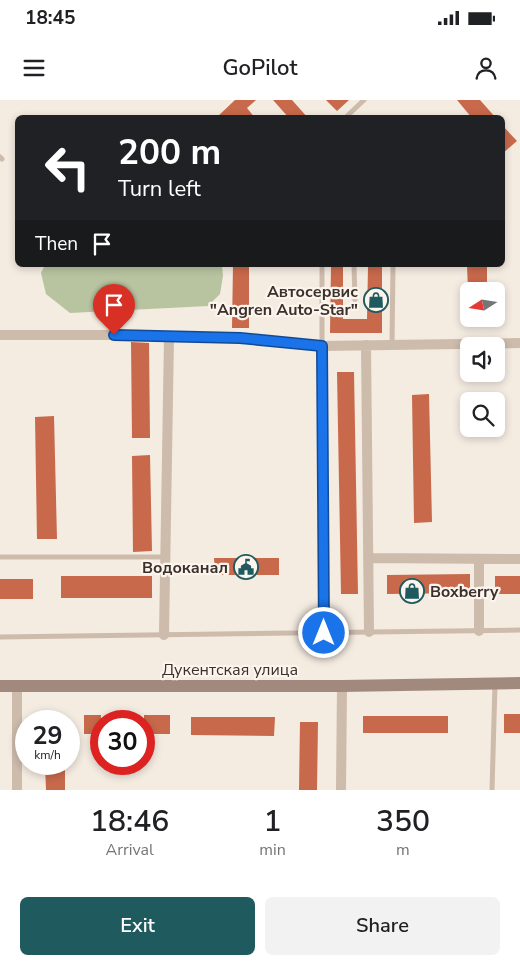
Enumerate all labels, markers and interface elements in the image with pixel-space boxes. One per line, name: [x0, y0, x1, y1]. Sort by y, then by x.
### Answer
text: 18:45: [25, 5, 75, 31]
text: GoPilot: [223, 53, 297, 83]
icon: menu: [20, 54, 48, 82]
icon: person: [472, 54, 500, 82]
text: 200 m: [118, 129, 221, 176]
icon: left: [35, 135, 100, 200]
text: Turn left: [118, 174, 201, 204]
icon: arrive: [88, 230, 116, 258]
text: Then: [35, 231, 78, 257]
place label: Автосервис "Angren Auto-Star": [210, 281, 358, 321]
north arrow: [460, 282, 505, 328]
map controls: [460, 282, 505, 437]
pin: [93, 284, 135, 335]
shop icon: Автосервис "Angren Auto-Star": [363, 287, 389, 313]
icon: arrive: [100, 291, 128, 319]
button: sound: [460, 337, 505, 382]
button: search: [460, 392, 505, 437]
public building icon: Водоканал: [233, 554, 259, 580]
place label: Водоканал: [142, 557, 228, 579]
shop icon: Boxberry: [399, 578, 425, 604]
place label: Boxberry: [430, 581, 499, 603]
position arrow: [297, 606, 349, 658]
street label: Дукентская улица: [162, 659, 298, 681]
speed limit sign: 30: [90, 710, 155, 775]
text: 29: [32, 719, 63, 753]
text: km/h: [34, 747, 61, 763]
text: 18:46: [90, 801, 169, 842]
text: 1: [264, 801, 282, 842]
text: 350: [376, 801, 430, 842]
text: Arrival: [106, 839, 154, 861]
text: min: [259, 839, 286, 861]
text: m: [396, 839, 410, 861]
button: Exit: [20, 897, 255, 955]
button: Share: [265, 897, 500, 955]

